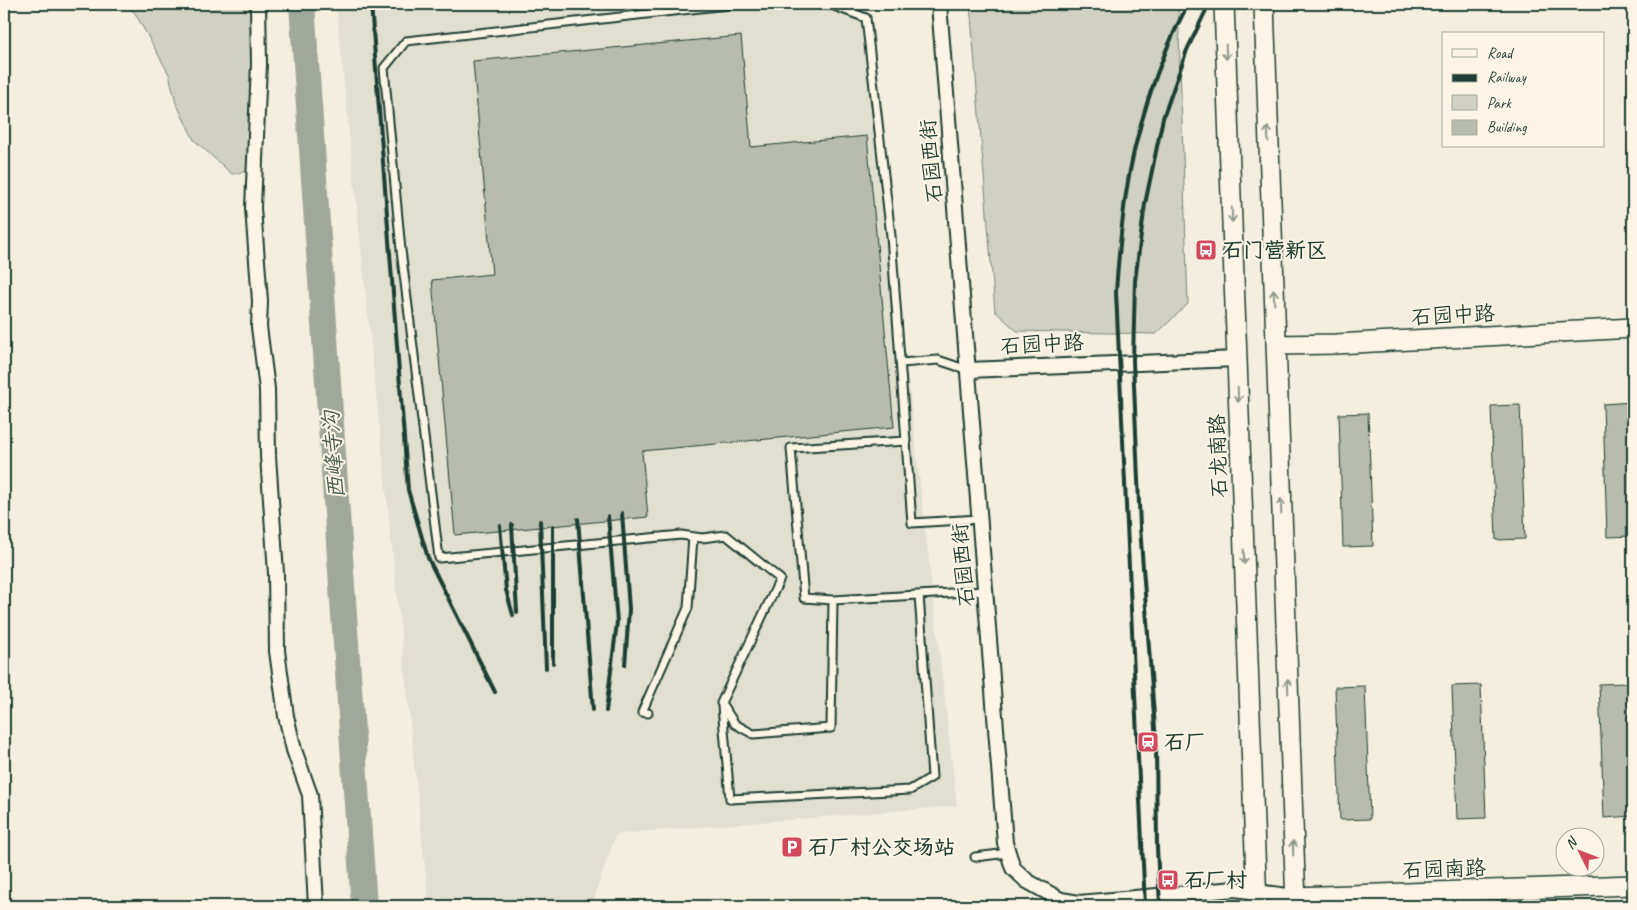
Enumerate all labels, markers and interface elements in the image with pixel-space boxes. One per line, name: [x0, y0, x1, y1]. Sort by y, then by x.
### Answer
legend: [1442, 32, 1604, 148]
one-way arrow: [1221, 44, 1231, 60]
text: Road: [1487, 44, 1514, 63]
text: Railway: [1487, 68, 1528, 87]
text: Park: [1487, 94, 1512, 113]
street label: 石园西街: [914, 118, 948, 204]
text: Building: [1487, 118, 1527, 137]
one-way arrow: [1263, 127, 1272, 143]
one-way arrow: [1227, 206, 1237, 223]
place label: 石门营新区: [1222, 237, 1327, 263]
bus stop icon: 石门营新区: [1194, 238, 1218, 262]
one-way arrow: [1269, 289, 1278, 305]
street label: 石园中路: [1410, 300, 1496, 330]
street label: 石园中路: [999, 329, 1085, 359]
one-way arrow: [1233, 386, 1243, 403]
water label: 西峰寺沟: [317, 408, 351, 500]
street label: 石龙南路: [1204, 414, 1232, 498]
one-way arrow: [1277, 498, 1286, 514]
street label: 石园西街: [946, 522, 980, 608]
one-way arrow: [1239, 548, 1249, 565]
one-way arrow: [1283, 678, 1292, 694]
place label: 石厂: [1164, 729, 1206, 755]
station icon: 石厂: [1136, 730, 1160, 754]
north arrow: [1554, 828, 1604, 878]
text: N: [1561, 833, 1581, 853]
place label: 石厂村公交场站: [808, 834, 955, 860]
parking icon: 石厂村公交场站: [780, 835, 804, 859]
one-way arrow: [1289, 840, 1298, 856]
street label: 石园南路: [1402, 855, 1486, 883]
place label: 石厂村: [1184, 867, 1247, 893]
bus stop icon: 石厂村: [1156, 868, 1180, 892]

